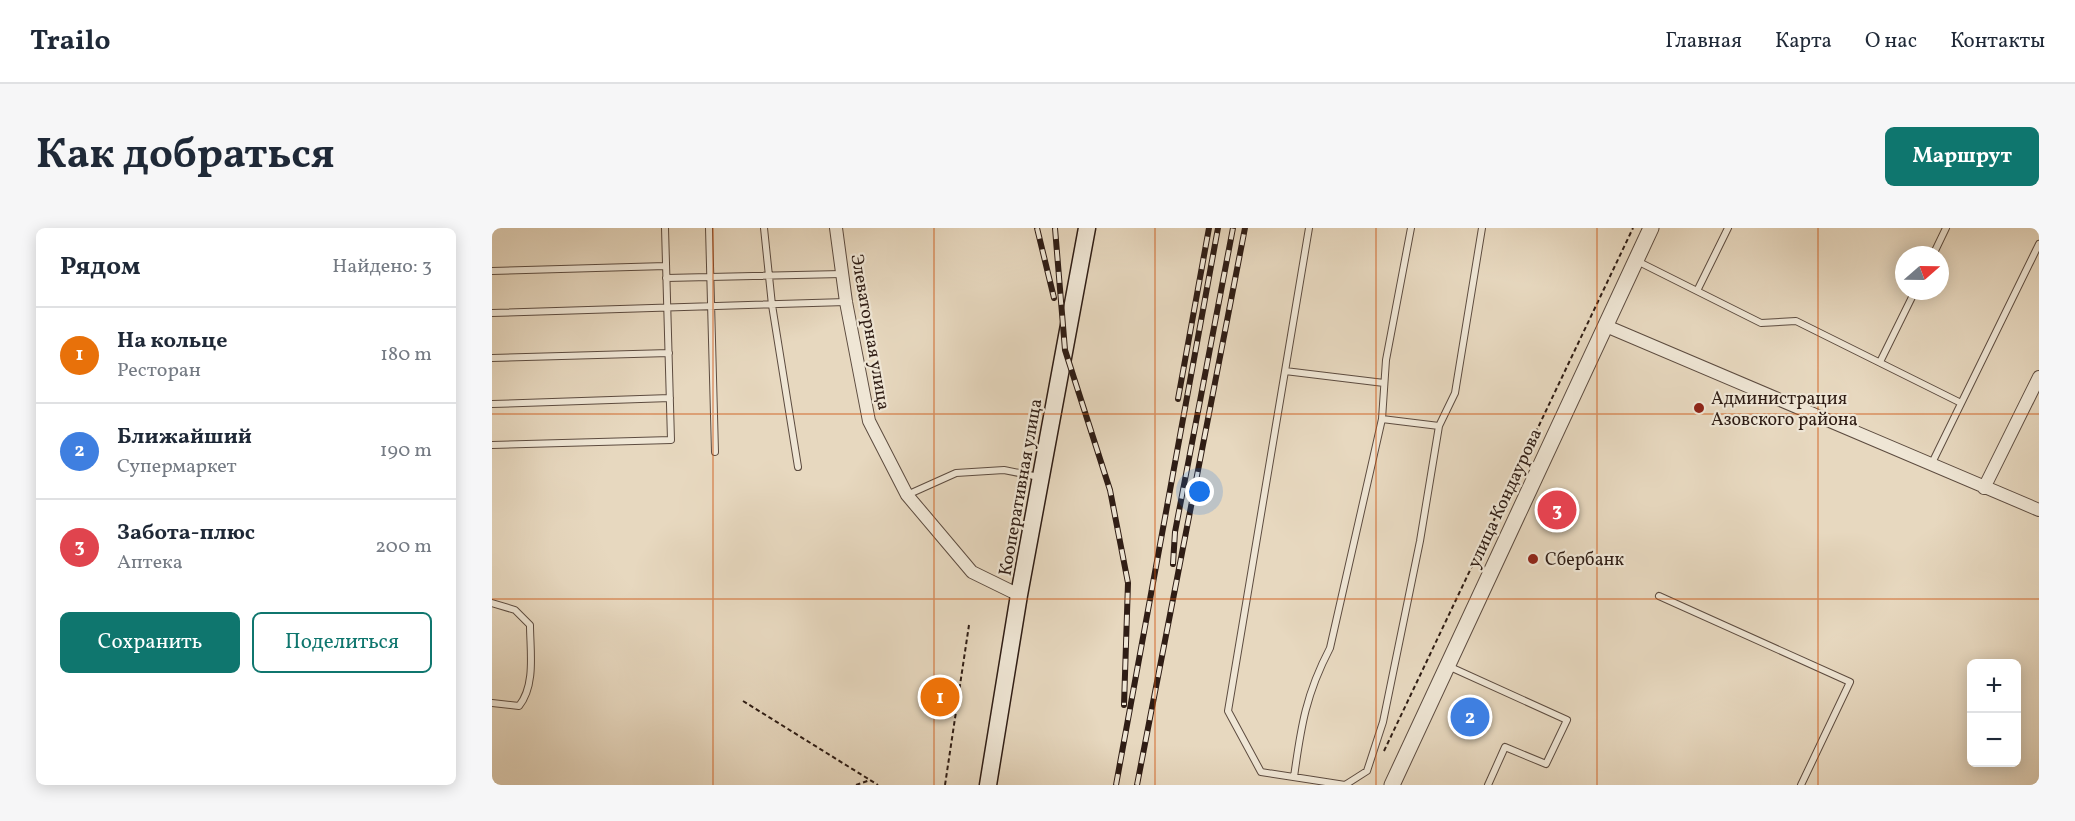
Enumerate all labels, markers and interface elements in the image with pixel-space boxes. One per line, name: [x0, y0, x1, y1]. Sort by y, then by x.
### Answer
text: Trailo: [30, 22, 111, 61]
text: Главная: [1665, 27, 1742, 56]
text: Карта: [1775, 27, 1832, 56]
text: О нас: [1865, 27, 1917, 56]
text: Контакты: [1950, 27, 2045, 56]
text: Как добраться: [36, 127, 335, 186]
button: Маршрут: [1885, 127, 2039, 186]
north arrow: [1895, 246, 1949, 300]
text: Рядом: [60, 249, 140, 285]
street label: Элеваторная улица: [843, 252, 896, 412]
text: Найдено: 3: [332, 253, 432, 281]
text: На кольце: [117, 326, 227, 357]
text: 1: [75, 341, 84, 369]
text: 180 m: [380, 341, 432, 369]
text: Ресторан: [117, 357, 201, 385]
place label: Администрация Азовского района: [1711, 387, 1858, 433]
street label: Кооперативная улица: [994, 397, 1049, 578]
marker: Администрация Азовского района: [1692, 401, 1706, 415]
text: Ближайший: [117, 422, 252, 453]
street label: улица Кондаурова: [1462, 425, 1549, 573]
text: 2: [74, 437, 85, 465]
text: 190 m: [380, 437, 432, 465]
text: Супермаркет: [117, 453, 237, 481]
your location: [1185, 477, 1214, 506]
pin: 3: [1538, 488, 1576, 532]
text: Забота-плюс: [117, 518, 255, 549]
text: 3: [74, 533, 85, 561]
text: 200 m: [375, 533, 432, 561]
place label: Сбербанк: [1545, 548, 1625, 573]
text: Аптека: [117, 549, 183, 577]
marker: Сбербанк: [1526, 552, 1540, 566]
button: Сохранить: [60, 612, 240, 673]
button: Поделиться: [252, 612, 432, 673]
map controls: [1967, 659, 2021, 767]
button: +: [1967, 659, 2021, 713]
pin: 1: [920, 674, 960, 720]
pin: 2: [1450, 694, 1490, 740]
button: −: [1967, 713, 2021, 767]

